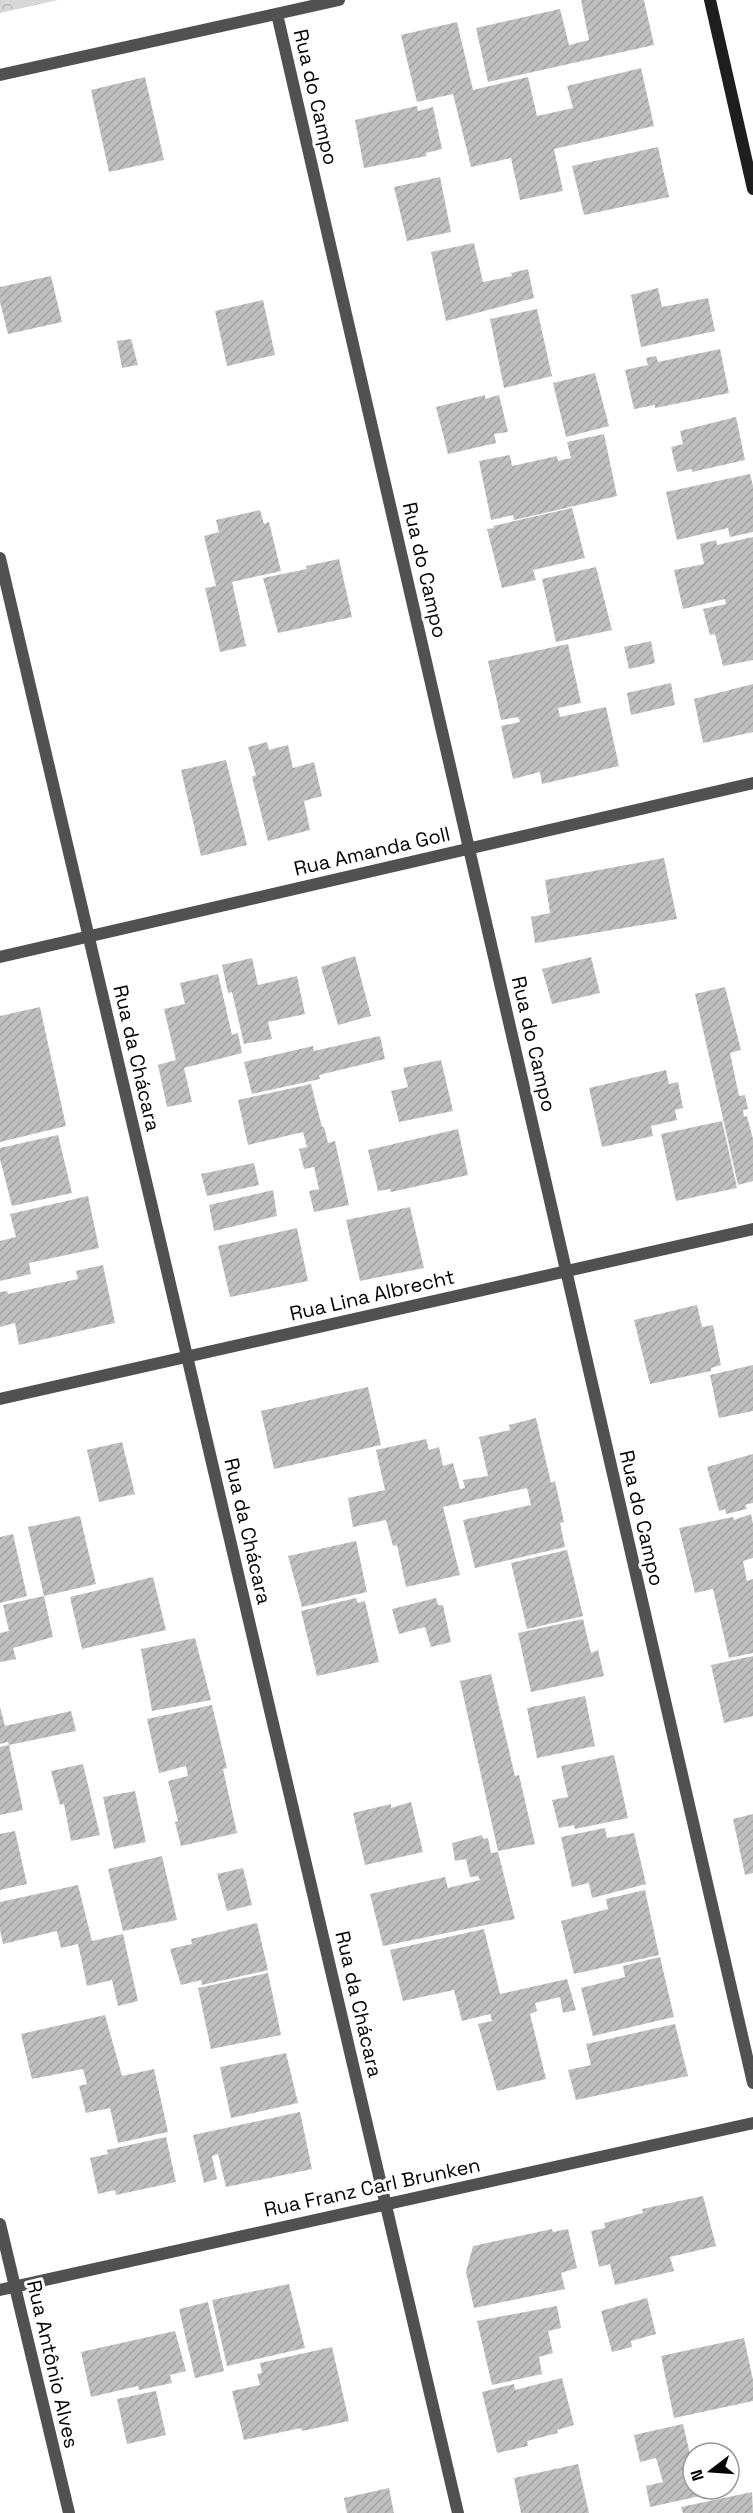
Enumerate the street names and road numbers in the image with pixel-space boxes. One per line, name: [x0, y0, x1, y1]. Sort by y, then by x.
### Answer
street label: Rua do Campo: [288, 27, 344, 167]
street label: Rua do Campo: [397, 500, 453, 640]
street label: Rua Amanda Goll: [291, 820, 453, 882]
street label: Rua do Campo: [506, 974, 562, 1114]
street label: Rua da Chácara: [108, 982, 166, 1134]
street label: Rua Lina Albrecht: [287, 1263, 457, 1327]
street label: Rua do Campo: [614, 1448, 670, 1588]
street label: Rua da Chácara: [219, 1455, 277, 1607]
street label: Rua da Chácara: [330, 1928, 388, 2080]
street label: Rua Franz Carl Brunken: [262, 2151, 482, 2223]
street label: Rua Antônio Alves: [21, 2277, 85, 2451]

